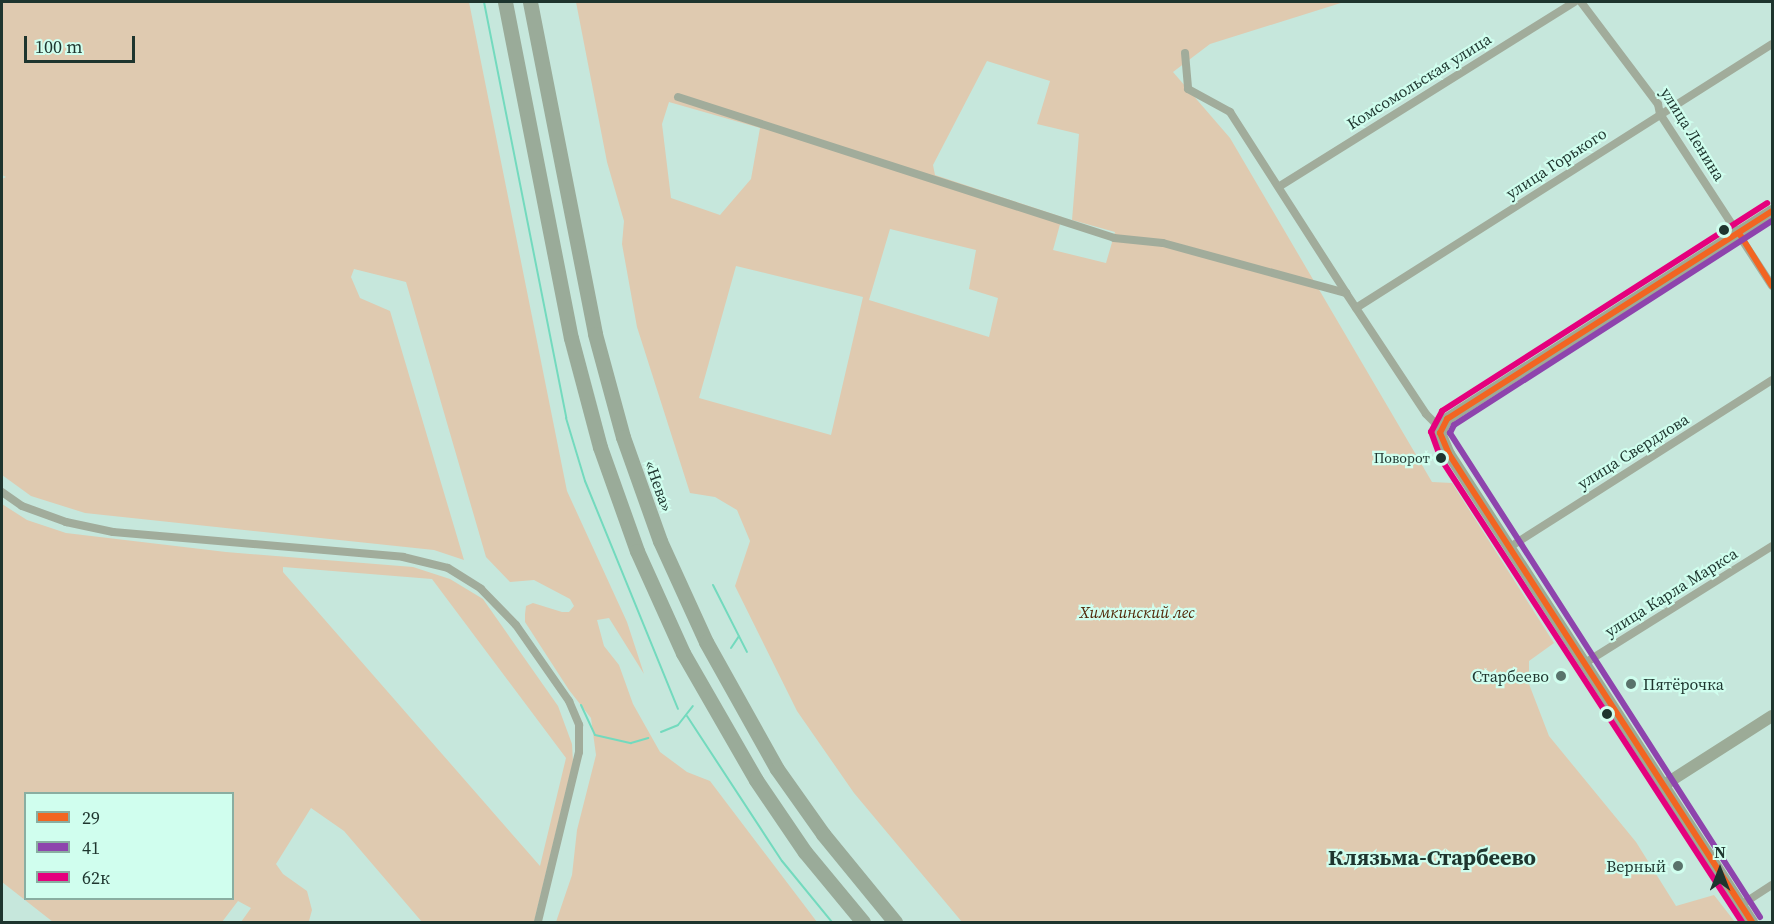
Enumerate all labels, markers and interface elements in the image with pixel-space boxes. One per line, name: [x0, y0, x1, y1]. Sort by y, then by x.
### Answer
scale bar: [27, 24, 138, 62]
street label: Комсомольская улица: [1343, 29, 1495, 133]
text: 100 m: [35, 34, 82, 59]
street label: улица Ленина: [1657, 84, 1729, 184]
street label: улица Горького: [1502, 123, 1610, 203]
unlabelled marker: [1718, 224, 1730, 236]
street label: улица Свердлова: [1574, 409, 1692, 493]
place label: Поворот: [1374, 450, 1430, 466]
marker: Поворот: [1435, 452, 1447, 464]
street label: «Нева»: [641, 458, 677, 514]
street label: улица Карла Маркса: [1601, 543, 1741, 641]
park label: Химкинский лес: [1079, 602, 1195, 622]
place label: Старбеево: [1472, 666, 1549, 686]
marker: Старбеево: [1554, 669, 1568, 683]
place label: Пятёрочка: [1643, 674, 1724, 694]
marker: Пятёрочка: [1624, 677, 1638, 691]
unlabelled marker: [1601, 708, 1613, 720]
legend: [24, 792, 234, 900]
text: 29: [82, 805, 100, 830]
text: 41: [82, 835, 100, 860]
north arrow: [1690, 840, 1750, 900]
text: N: [1714, 841, 1726, 863]
district label: Клязьма-Старбеево: [1328, 845, 1536, 871]
place label: Верный: [1606, 856, 1666, 876]
marker: Верный: [1671, 859, 1685, 873]
text: 62к: [82, 865, 110, 890]

